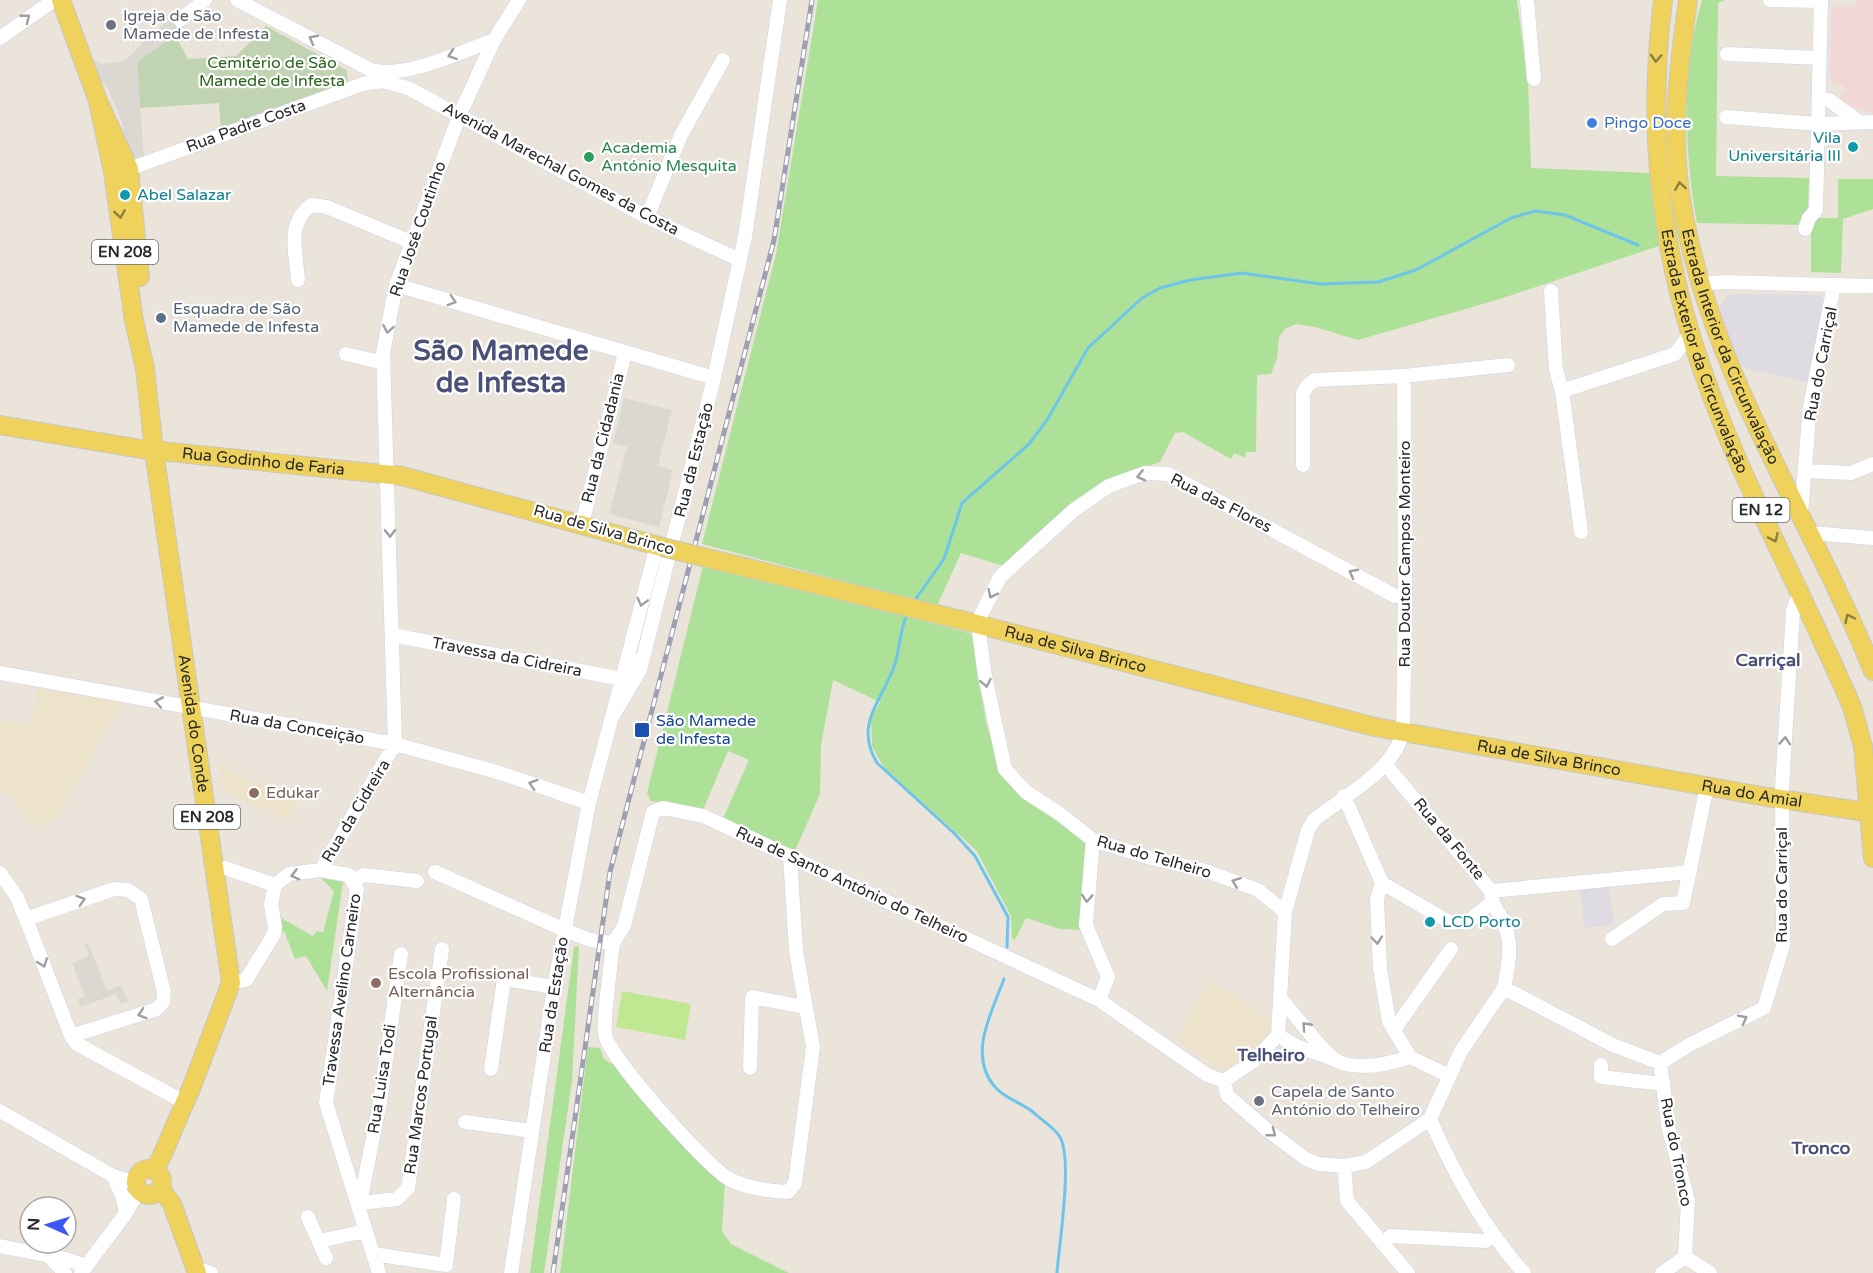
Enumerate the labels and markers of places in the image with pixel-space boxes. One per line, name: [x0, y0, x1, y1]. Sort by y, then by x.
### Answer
place label: Igreja de São Mamede de Infesta: [123, 6, 269, 44]
marker: Igreja de São Mamede de Infesta: [104, 18, 118, 32]
place label: Pingo Doce: [1604, 113, 1691, 133]
marker: Pingo Doce: [1585, 116, 1599, 130]
place label: Vila Universitária III: [1728, 128, 1841, 166]
place label: Academia António Mesquita: [601, 138, 737, 176]
marker: Vila Universitária III: [1846, 140, 1860, 154]
marker: Academia António Mesquita: [582, 150, 596, 164]
place label: Abel Salazar: [137, 185, 232, 205]
marker: Abel Salazar: [118, 188, 132, 202]
place label: Esquadra de São Mamede de Infesta: [173, 299, 319, 337]
marker: Esquadra de São Mamede de Infesta: [154, 311, 168, 325]
place label: São Mamede de Infesta: [656, 711, 756, 749]
marker: São Mamede de Infesta: [633, 721, 651, 739]
place label: Edukar: [266, 783, 320, 803]
marker: Edukar: [247, 786, 261, 800]
place label: LCD Porto: [1442, 912, 1521, 932]
marker: LCD Porto: [1423, 915, 1437, 929]
place label: Escola Profissional Alternância: [388, 964, 529, 1002]
marker: Escola Profissional Alternância: [369, 976, 383, 990]
place label: Capela de Santo António do Telheiro: [1271, 1082, 1420, 1120]
marker: Capela de Santo António do Telheiro: [1252, 1094, 1266, 1108]

